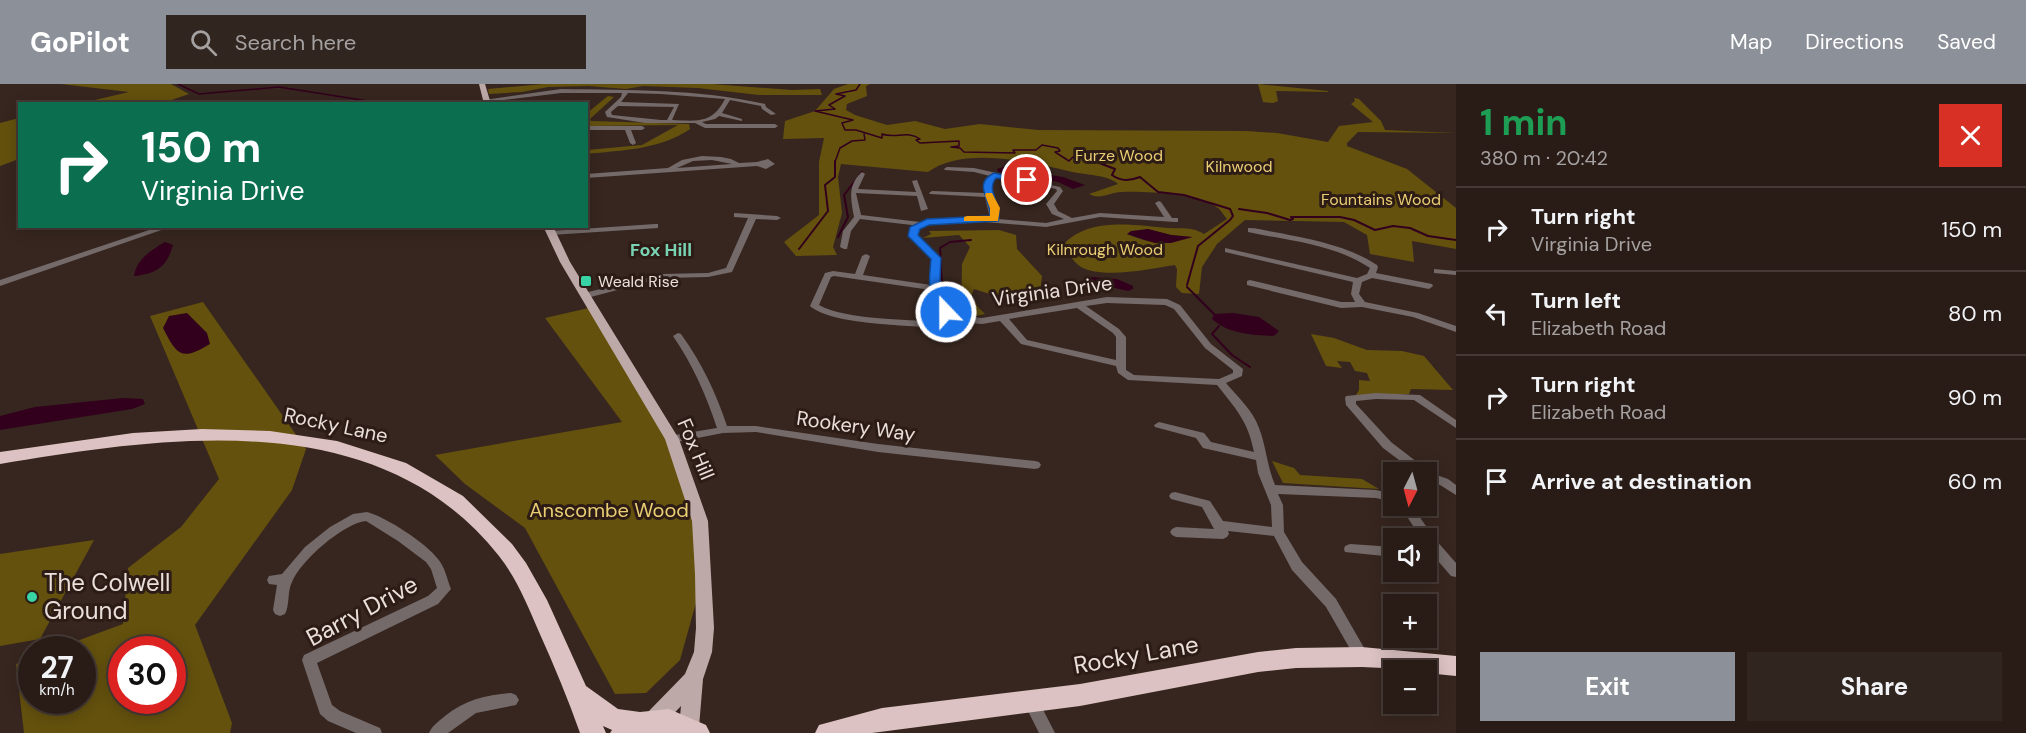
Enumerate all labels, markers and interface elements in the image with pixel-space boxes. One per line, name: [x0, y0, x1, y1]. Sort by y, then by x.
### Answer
search box: [166, 15, 586, 69]
text: GoPilot: [30, 24, 130, 61]
icon: search: [187, 26, 220, 59]
text: Search here: [235, 28, 356, 57]
text: Map: [1730, 28, 1772, 56]
text: Directions: [1805, 28, 1904, 56]
text: Saved: [1937, 28, 1996, 56]
text: 1 min: [1480, 99, 1568, 146]
button: close: [1939, 104, 2002, 167]
text: 150 m: [141, 120, 261, 175]
icon: right: [42, 126, 120, 204]
park label: Furze Wood: [1075, 145, 1163, 166]
text: 380 m · 20:42: [1480, 145, 1608, 171]
pin: [1001, 154, 1052, 205]
park label: Kilnwood: [1206, 156, 1272, 177]
icon: arrive: [1010, 163, 1043, 196]
text: Virginia Drive: [141, 173, 305, 208]
park label: Fountains Wood: [1321, 189, 1441, 210]
text: Turn right: [1531, 202, 1636, 231]
icon: right: [1480, 213, 1513, 246]
text: 150 m: [1941, 215, 2002, 244]
text: Virginia Drive: [1531, 231, 1652, 257]
district label: Fox Hill: [630, 238, 692, 262]
park label: Kilnrough Wood: [1047, 239, 1163, 260]
street label: Virginia Drive: [990, 270, 1114, 312]
place label: Weald Rise: [598, 271, 679, 292]
marker: Weald Rise: [579, 274, 593, 288]
position arrow: [914, 280, 978, 344]
text: Turn left: [1531, 286, 1621, 315]
icon: left: [1480, 297, 1513, 330]
text: 80 m: [1948, 299, 2002, 328]
text: Elizabeth Road: [1531, 315, 1666, 341]
text: Turn right: [1531, 370, 1636, 399]
icon: right: [1480, 381, 1513, 414]
text: 90 m: [1948, 383, 2002, 412]
text: Elizabeth Road: [1531, 399, 1666, 425]
street label: Rocky Lane: [282, 401, 390, 449]
street label: Rookery Way: [795, 405, 917, 447]
street label: Fox Hill: [671, 414, 721, 484]
north arrow: [1383, 462, 1437, 516]
map controls: [1383, 462, 1437, 714]
icon: arrive: [1480, 465, 1513, 498]
text: Arrive at destination: [1531, 467, 1752, 496]
text: 60 m: [1948, 467, 2002, 496]
park label: Anscombe Wood: [529, 497, 689, 523]
button: sound: [1383, 528, 1437, 582]
place label: The Colwell Ground: [44, 567, 170, 626]
street label: Barry Drive: [301, 568, 423, 653]
marker: The Colwell Ground: [25, 590, 39, 604]
button: +: [1383, 594, 1437, 648]
street label: Rocky Lane: [1071, 628, 1201, 681]
speed limit sign: 30: [108, 636, 186, 714]
text: 27: [40, 648, 74, 687]
button: Exit: [1480, 652, 1735, 721]
button: Share: [1747, 652, 2002, 721]
button: −: [1383, 660, 1437, 714]
text: km/h: [39, 680, 75, 700]

